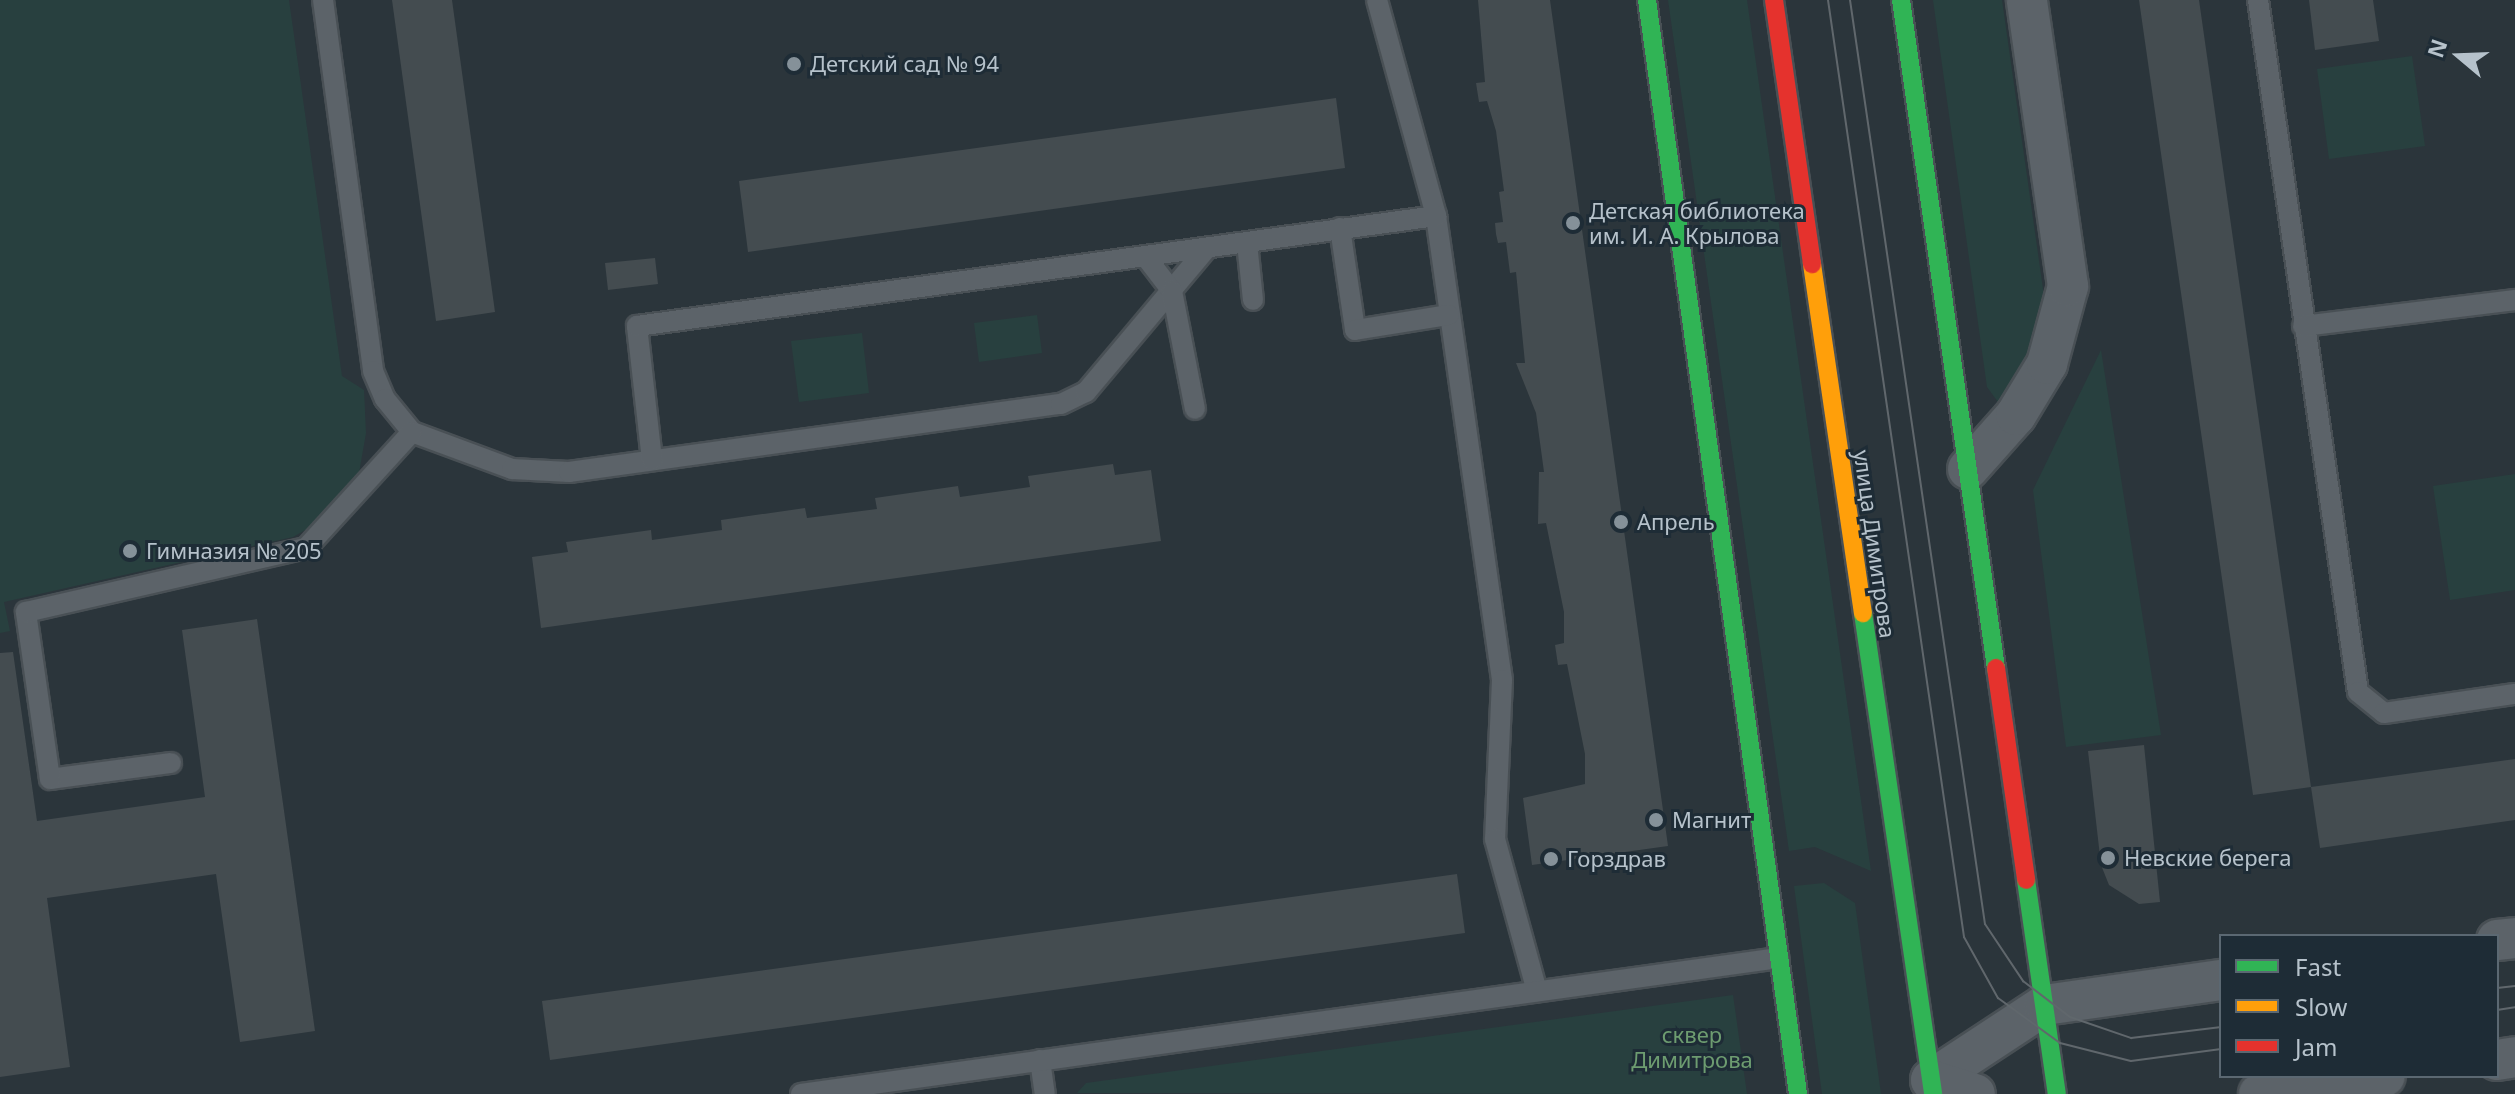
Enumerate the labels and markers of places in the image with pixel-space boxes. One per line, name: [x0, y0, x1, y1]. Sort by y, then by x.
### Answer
place label: Детский сад № 94: [810, 51, 999, 77]
marker: Детский сад № 94: [785, 55, 803, 73]
place label: Детская библиотека им. И. А. Крылова: [1589, 197, 1805, 248]
marker: Детская библиотека им. И. А. Крылова: [1564, 214, 1582, 232]
place label: Апрель: [1637, 509, 1715, 535]
marker: Апрель: [1612, 513, 1630, 531]
place label: Гимназия № 205: [146, 538, 322, 564]
marker: Гимназия № 205: [121, 542, 139, 560]
place label: Магнит: [1672, 807, 1751, 833]
marker: Магнит: [1647, 811, 1665, 829]
place label: Невские берега: [2124, 845, 2292, 871]
place label: Горздрав: [1567, 846, 1666, 872]
marker: Невские берега: [2099, 849, 2117, 867]
marker: Горздрав: [1542, 850, 1560, 868]

